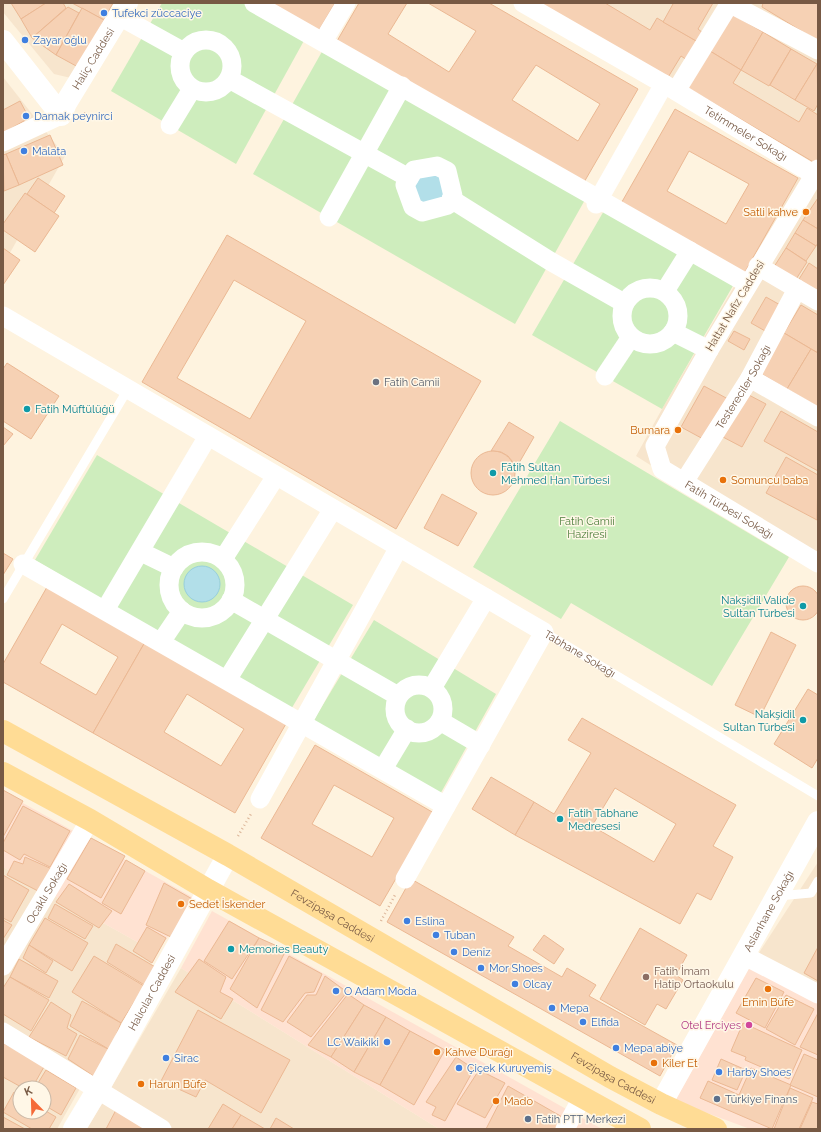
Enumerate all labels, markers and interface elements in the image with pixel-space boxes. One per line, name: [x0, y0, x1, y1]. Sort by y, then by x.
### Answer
place label: Tufekci züccaciye: [112, 7, 202, 20]
marker: Tufekci züccaciye: [99, 8, 109, 18]
street label: Haliç Caddesi: [69, 25, 117, 92]
place label: Zayar oğlu: [33, 34, 87, 47]
marker: Zayar oğlu: [20, 35, 30, 45]
street label: Tetimmeler Sokağı: [702, 103, 790, 163]
place label: Damak peynirci: [34, 110, 113, 123]
marker: Damak peynirci: [21, 111, 31, 121]
place label: Malata: [32, 145, 66, 158]
marker: Malata: [19, 146, 29, 156]
place label: Satli kahve: [743, 206, 799, 219]
marker: Satli kahve: [801, 207, 811, 217]
street label: Hattat Nafiz Caddesi: [703, 258, 767, 354]
street label: Testereciler Sokağı: [713, 342, 773, 431]
place label: Fatih Camii: [384, 376, 439, 389]
marker: Fatih Camii: [371, 377, 381, 387]
place label: Fatih Müftülüğü: [35, 403, 115, 416]
marker: Fatih Müftülüğü: [22, 404, 32, 414]
place label: Bumara: [630, 424, 670, 437]
marker: Bumara: [673, 425, 683, 435]
place label: Fâtih Sultan Mehmed Han Türbesi: [501, 461, 610, 487]
marker: Fâtih Sultan Mehmed Han Türbesi: [488, 468, 498, 478]
place label: Somuncu baba: [731, 474, 808, 487]
marker: Somuncu baba: [718, 475, 728, 485]
street label: Fatih Türbesi Sokağı: [683, 478, 776, 541]
park label: Fatih Camii Haziresi: [559, 515, 615, 541]
place label: Nakşidil Valide Sultan Türbesi: [721, 594, 796, 620]
marker: Nakşidil Valide Sultan Türbesi: [798, 601, 808, 611]
street label: Tabhane Sokağı: [542, 627, 618, 680]
place label: Nakşidil Sultan Türbesi: [723, 708, 795, 734]
marker: Nakşidil Sultan Türbesi: [798, 715, 808, 725]
place label: Fatih Tabhane Medresesi: [568, 807, 639, 833]
marker: Fatih Tabhane Medresesi: [555, 814, 565, 824]
street label: Ocaklı Sokağı: [23, 860, 70, 926]
street label: Aslanhane Sokağı: [741, 868, 796, 954]
street label: Fevzipaşa Caddesi: [289, 886, 377, 945]
place label: Sedet İskender: [189, 898, 266, 911]
marker: Sedet İskender: [176, 899, 186, 909]
place label: Eslina: [415, 915, 445, 928]
marker: Eslina: [402, 916, 412, 926]
place label: Tuban: [444, 929, 476, 942]
marker: Tuban: [431, 930, 441, 940]
place label: Memories Beauty: [239, 943, 328, 956]
marker: Memories Beauty: [226, 944, 236, 954]
place label: Deniz: [462, 946, 491, 959]
marker: Deniz: [449, 947, 459, 957]
street label: Halıcılar Caddesi: [125, 952, 178, 1033]
place label: Mor Shoes: [489, 962, 543, 975]
marker: Mor Shoes: [476, 963, 486, 973]
place label: Fatih İmam Hatip Ortaokulu: [654, 965, 734, 991]
marker: Fatih İmam Hatip Ortaokulu: [641, 972, 651, 982]
place label: Olcay: [523, 978, 552, 991]
marker: Olcay: [510, 979, 520, 989]
marker: Emin Büfe: [763, 984, 773, 994]
place label: O Adam Moda: [344, 985, 417, 998]
marker: O Adam Moda: [331, 986, 341, 996]
place label: Emin Büfe: [742, 996, 795, 1009]
place label: Mepa: [560, 1002, 589, 1015]
marker: Mepa: [547, 1003, 557, 1013]
place label: Elfida: [591, 1016, 619, 1029]
marker: Elfida: [578, 1017, 588, 1027]
place label: Otel Erciyes: [681, 1019, 741, 1032]
marker: Otel Erciyes: [744, 1020, 754, 1030]
place label: LC Waikiki: [327, 1036, 379, 1049]
marker: LC Waikiki: [382, 1037, 392, 1047]
place label: Mepa abiye: [624, 1042, 684, 1055]
marker: Mepa abiye: [611, 1043, 621, 1053]
place label: Kahve Durağı: [445, 1046, 513, 1059]
marker: Kahve Durağı: [432, 1047, 442, 1057]
street label: Fevzipaşa Caddesi: [569, 1049, 658, 1106]
place label: Sirac: [174, 1052, 199, 1065]
marker: Sirac: [161, 1053, 171, 1063]
place label: Kiler Et: [662, 1057, 698, 1070]
marker: Kiler Et: [649, 1058, 659, 1068]
place label: Çiçek Kuruyemiş: [467, 1062, 552, 1075]
marker: Çiçek Kuruyemiş: [454, 1063, 464, 1073]
place label: Harby Shoes: [727, 1066, 791, 1079]
marker: Harby Shoes: [714, 1067, 724, 1077]
place label: Harun Büfe: [149, 1078, 207, 1091]
marker: Harun Büfe: [136, 1079, 146, 1089]
north arrow: [12, 1080, 52, 1120]
text: K: [22, 1084, 35, 1099]
place label: Türkiye Finans: [725, 1093, 797, 1106]
marker: Türkiye Finans: [712, 1094, 722, 1104]
place label: Mado: [504, 1095, 533, 1108]
marker: Mado: [491, 1096, 501, 1106]
place label: Fatih PTT Merkezi: [536, 1113, 625, 1126]
marker: Fatih PTT Merkezi: [523, 1114, 533, 1124]

